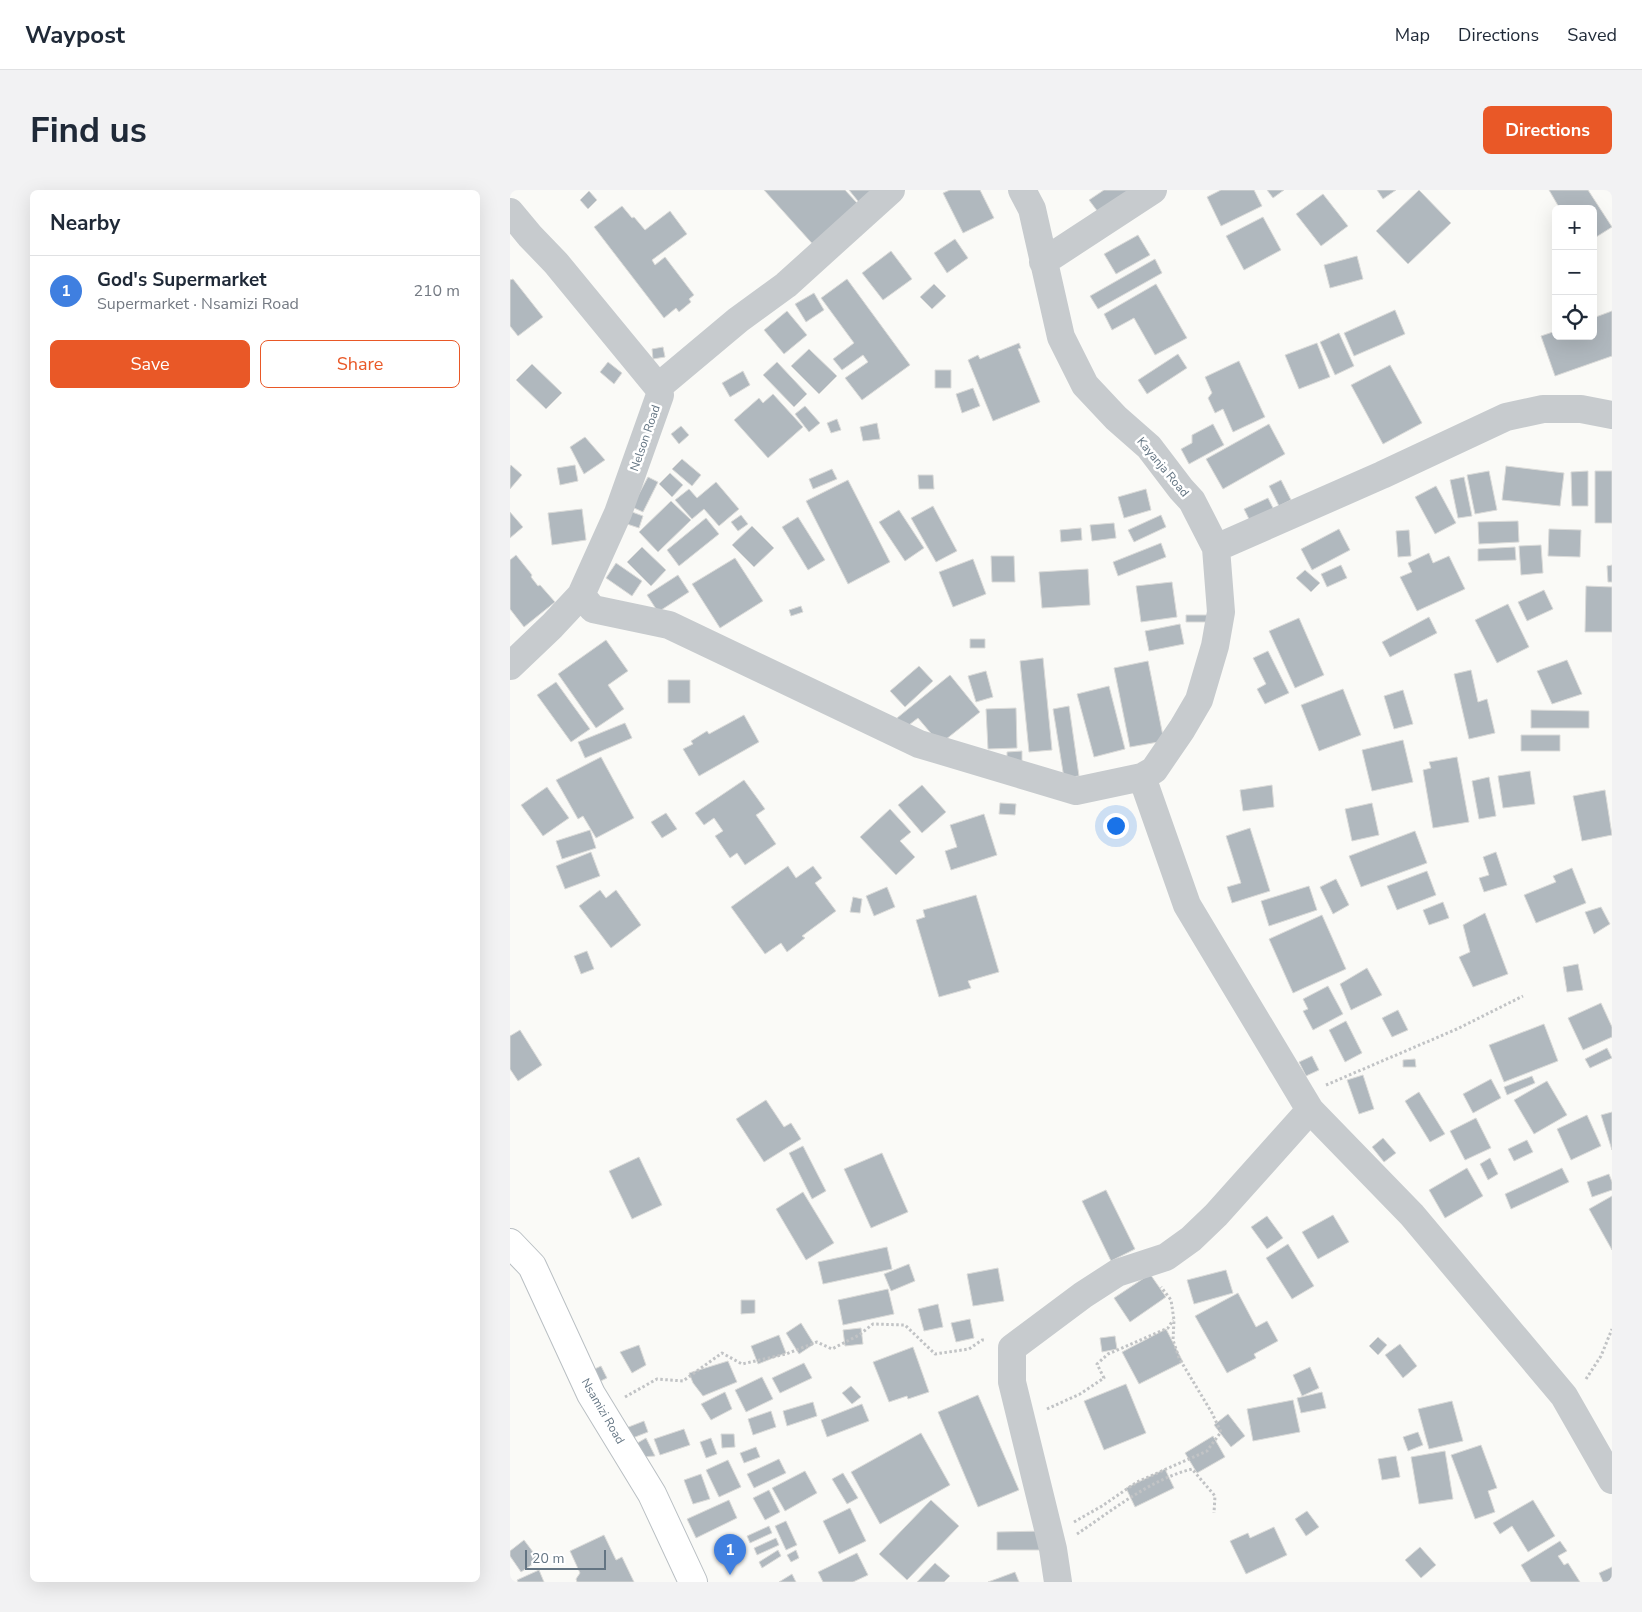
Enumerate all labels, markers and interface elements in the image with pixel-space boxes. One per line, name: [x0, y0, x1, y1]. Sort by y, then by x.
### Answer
text: Waypost: [25, 19, 125, 51]
text: Map: [1395, 23, 1430, 47]
text: Directions: [1458, 23, 1539, 47]
text: Saved: [1567, 23, 1617, 47]
button: Directions: [1483, 106, 1612, 154]
text: Find us: [30, 107, 147, 154]
map controls: [1552, 205, 1597, 340]
button: +: [1552, 205, 1597, 250]
text: Nearby: [50, 209, 120, 237]
button: −: [1552, 250, 1597, 295]
text: God's Supermarket: [97, 267, 267, 293]
text: 1: [61, 280, 71, 302]
text: 210 m: [413, 280, 460, 302]
text: Supermarket · Nsamizi Road: [97, 293, 299, 315]
button: locate: [1552, 295, 1597, 340]
button: Save: [50, 340, 250, 388]
button: Share: [260, 340, 460, 388]
street label: Nelson Road: [626, 403, 664, 473]
street label: Kayanja Road: [1133, 434, 1193, 500]
your location: [1103, 813, 1129, 839]
street label: Nsamizi Road: [578, 1375, 628, 1447]
pin: 1: [714, 1534, 746, 1575]
scale bar: [525, 1547, 606, 1570]
text: 20 m: [532, 1549, 564, 1568]

